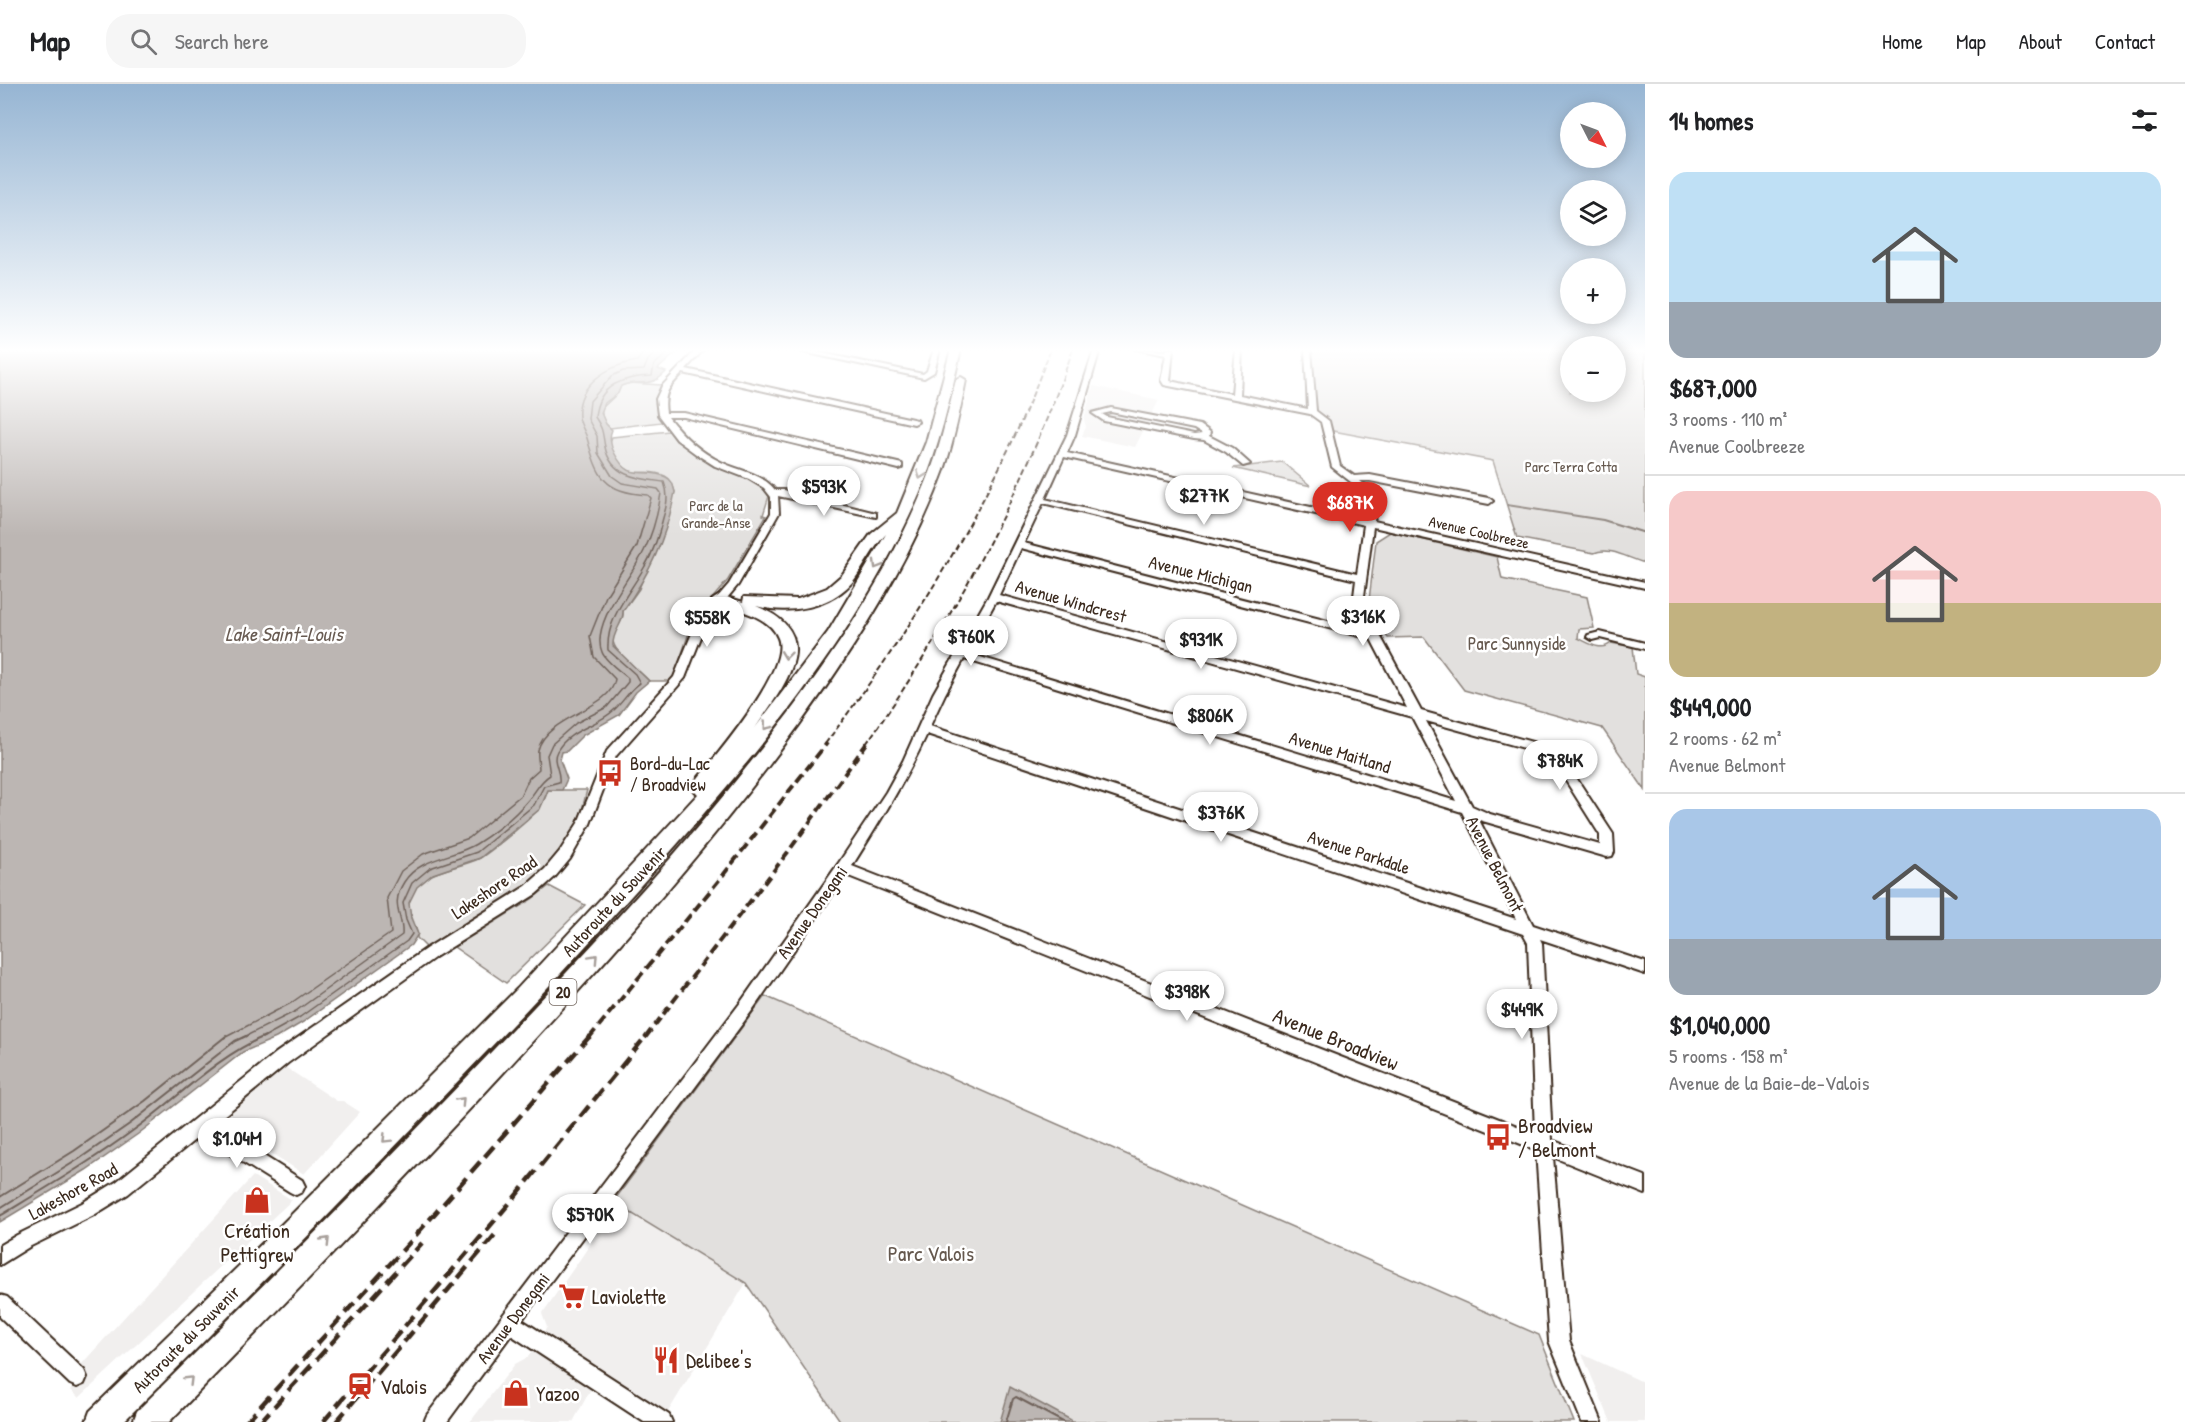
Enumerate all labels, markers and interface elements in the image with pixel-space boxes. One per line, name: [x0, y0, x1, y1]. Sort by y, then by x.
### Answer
search box: [106, 14, 526, 68]
text: Map: [30, 22, 70, 60]
icon: search: [127, 25, 160, 58]
text: Search here: [175, 26, 269, 56]
text: Home: [1882, 27, 1923, 56]
text: Map: [1956, 27, 1986, 56]
text: About: [2019, 27, 2062, 56]
text: Contact: [2095, 27, 2155, 56]
north arrow: [1560, 102, 1626, 168]
map controls: [1560, 102, 1626, 402]
text: 14 homes: [1669, 103, 1754, 138]
icon: filters: [2128, 104, 2161, 137]
button: layers: [1560, 180, 1626, 246]
icon: home: [1861, 211, 1969, 319]
button: +: [1560, 258, 1626, 324]
button: −: [1560, 336, 1626, 402]
text: $687,000: [1669, 370, 1757, 405]
text: 3 rooms · 110 m²: [1669, 405, 1787, 432]
text: Avenue Coolbreeze: [1669, 432, 1805, 459]
park label: Parc Terra Cotta: [1525, 456, 1617, 477]
pin: $593K: [782, 466, 866, 517]
one-way arrow: [915, 470, 928, 480]
text: $593K: [801, 472, 847, 499]
pin: $277K: [1162, 475, 1246, 526]
text: $277K: [1179, 481, 1229, 508]
pin: $687K: [1308, 482, 1392, 533]
text: $687K: [1326, 488, 1374, 515]
park label: Parc de la Grande-Anse: [681, 495, 751, 533]
street label: Avenue Coolbreeze: [1427, 510, 1531, 554]
icon: home: [1861, 530, 1969, 638]
street label: Avenue Michigan: [1146, 549, 1256, 599]
one-way arrow: [873, 559, 884, 569]
street label: Avenue Windcrest: [1013, 573, 1130, 629]
pin: $316K: [1321, 596, 1405, 647]
pin: $558K: [665, 597, 749, 648]
text: $316K: [1341, 602, 1385, 629]
text: $558K: [684, 603, 730, 630]
pin: $760K: [929, 616, 1013, 667]
pin: $931K: [1159, 619, 1243, 670]
water label: Lake Saint-Louis: [225, 620, 345, 647]
text: $760K: [947, 622, 995, 649]
text: $931K: [1179, 625, 1223, 652]
park label: Parc Sunnyside: [1468, 631, 1566, 656]
one-way arrow: [781, 650, 793, 660]
text: $449,000: [1669, 689, 1751, 724]
pin: $806K: [1168, 695, 1252, 746]
text: $806K: [1187, 701, 1233, 728]
one-way arrow: [764, 719, 775, 730]
text: 2 rooms · 62 m²: [1669, 724, 1781, 751]
street label: Avenue Maitland: [1286, 725, 1394, 779]
pin: $784K: [1518, 740, 1602, 791]
text: $784K: [1537, 746, 1583, 773]
place label: Bord-du-Lac / Broadview: [630, 751, 710, 797]
text: Avenue Belmont: [1669, 751, 1785, 778]
bus stop icon: Bord-du-Lac / Broadview: [595, 758, 625, 788]
pin: $376K: [1179, 792, 1263, 843]
text: $376K: [1197, 798, 1245, 825]
street label: Avenue Belmont: [1460, 812, 1530, 917]
street label: Avenue Parkdale: [1305, 824, 1413, 880]
street label: Autoroute du Souvenir: [556, 840, 672, 962]
icon: home: [1861, 848, 1969, 956]
street label: Lakeshore Road: [446, 849, 542, 925]
street label: Avenue Donegani: [771, 861, 853, 963]
one-way arrow: [587, 954, 598, 965]
pin: $398K: [1145, 971, 1229, 1022]
text: $398K: [1164, 977, 1210, 1004]
road number: 20: [550, 979, 576, 1005]
pin: $449K: [1480, 989, 1564, 1040]
text: $449K: [1501, 995, 1543, 1022]
street label: Avenue Broadview: [1269, 1001, 1403, 1077]
text: $1,040,000: [1669, 1007, 1770, 1042]
text: 5 rooms · 158 m²: [1669, 1042, 1788, 1069]
text: Avenue de la Baie-de-Valois: [1669, 1069, 1869, 1096]
one-way arrow: [454, 1097, 465, 1107]
place label: Broadview / Belmont: [1518, 1111, 1597, 1164]
pin: $1.04M: [188, 1118, 286, 1169]
bus stop icon: Broadview / Belmont: [1483, 1122, 1513, 1152]
text: $1.04M: [212, 1124, 262, 1151]
one-way arrow: [382, 1132, 393, 1143]
street label: Lakeshore Road: [24, 1156, 122, 1226]
shop icon: Création Pettigrew: [242, 1185, 272, 1215]
pin: $570K: [548, 1194, 632, 1245]
text: $570K: [566, 1200, 614, 1227]
place label: Création Pettigrew: [220, 1216, 294, 1269]
one-way arrow: [319, 1238, 330, 1248]
park label: Parc Valois: [888, 1239, 974, 1268]
street label: Avenue Donegani: [470, 1267, 556, 1369]
street label: Autoroute du Souvenir: [127, 1280, 245, 1398]
supermarket icon: Laviolette: [557, 1281, 587, 1311]
place label: Laviolette: [592, 1282, 666, 1311]
restaurant icon: Delibee's: [651, 1345, 681, 1375]
place label: Delibee's: [686, 1346, 752, 1375]
station icon: Valois: [345, 1371, 375, 1401]
place label: Valois: [380, 1372, 427, 1401]
one-way arrow: [182, 1377, 193, 1388]
shop icon: Yazoo: [501, 1378, 531, 1408]
place label: Yazoo: [536, 1379, 579, 1408]

